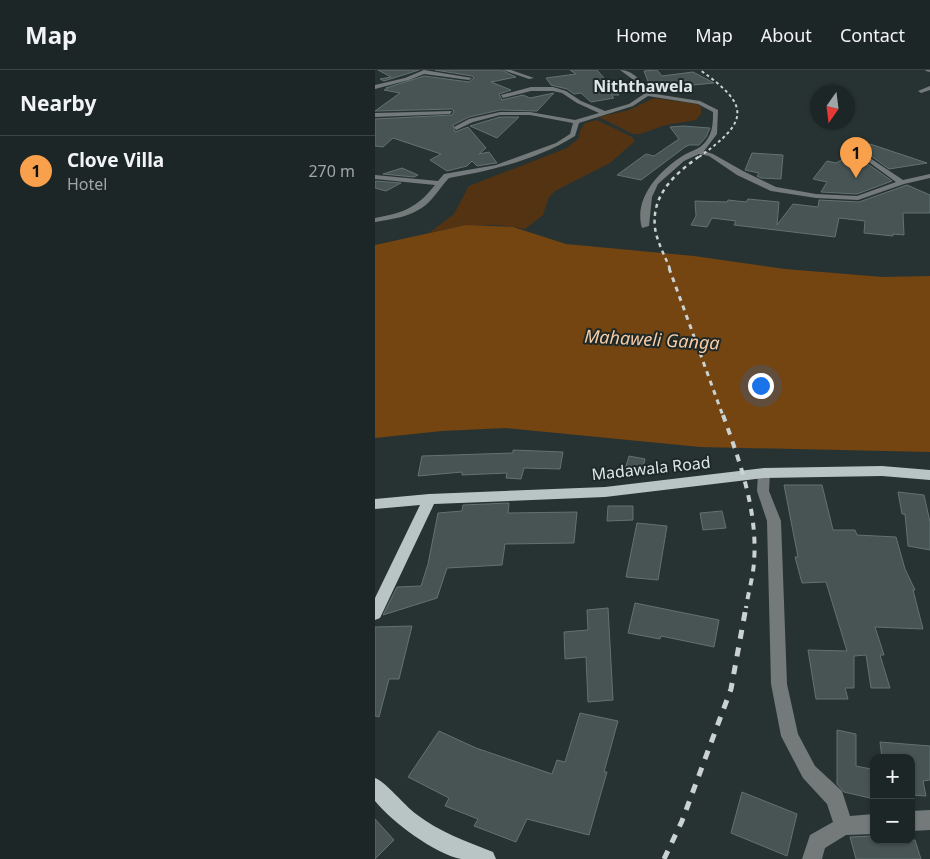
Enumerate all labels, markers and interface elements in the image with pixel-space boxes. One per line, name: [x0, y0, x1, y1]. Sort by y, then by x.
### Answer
text: Map: [25, 18, 77, 51]
text: Home: [616, 23, 667, 47]
text: Map: [695, 23, 733, 47]
text: About: [761, 23, 812, 47]
text: Contact: [840, 23, 905, 47]
district label: Niththawela: [593, 75, 693, 97]
north arrow: [810, 85, 855, 130]
text: Nearby: [20, 89, 96, 117]
pin: 1: [840, 137, 872, 178]
text: Clove Villa: [67, 147, 164, 173]
text: 1: [31, 160, 41, 182]
text: 270 m: [308, 160, 355, 182]
text: Hotel: [67, 173, 107, 195]
water label: Mahaweli Ganga: [584, 323, 720, 355]
your location: [748, 373, 774, 399]
street label: Madawala Road: [590, 451, 712, 485]
map controls: [870, 754, 915, 844]
button: +: [870, 754, 915, 799]
button: −: [870, 799, 915, 844]

